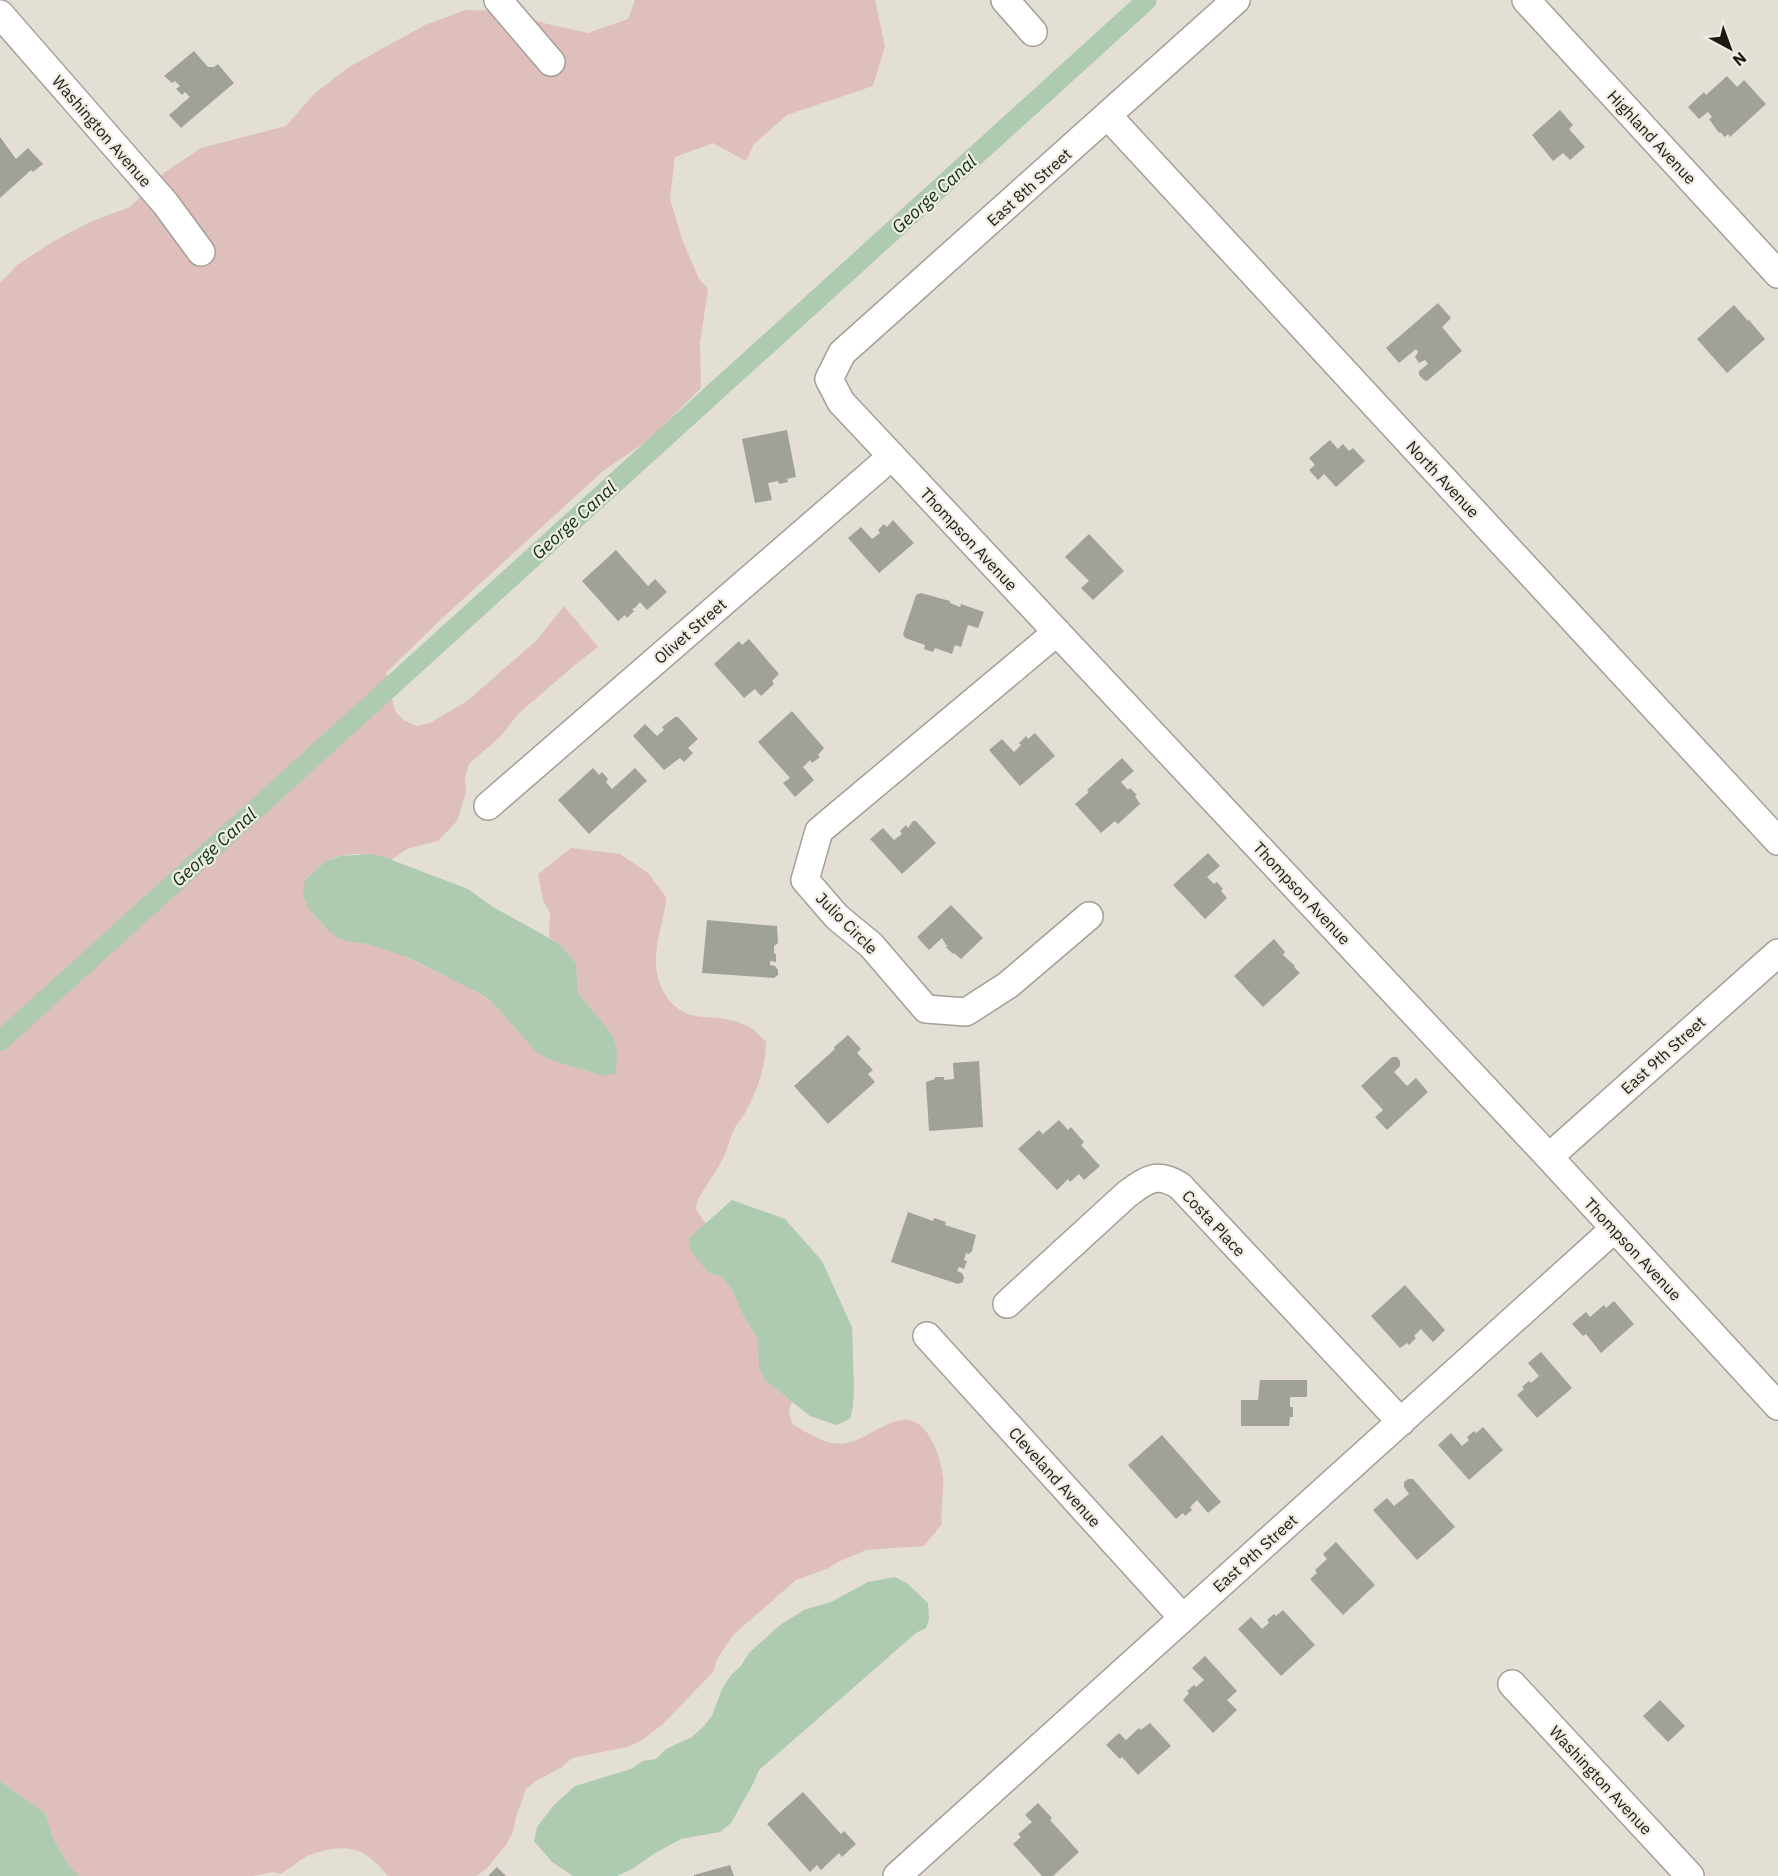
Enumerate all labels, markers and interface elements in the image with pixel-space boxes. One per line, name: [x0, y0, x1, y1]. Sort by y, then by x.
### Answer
north arrow: [1700, 18, 1760, 78]
text: N: [1729, 48, 1751, 71]
street label: Washington Avenue: [48, 71, 156, 191]
street label: Highland Avenue: [1603, 86, 1701, 188]
street label: East 8th Street: [983, 144, 1075, 230]
water label: George Canal: [887, 150, 981, 238]
street label: North Avenue: [1402, 436, 1484, 522]
water label: George Canal: [527, 476, 621, 564]
street label: Thompson Avenue: [916, 483, 1022, 595]
street label: Olivet Street: [650, 594, 730, 668]
water label: George Canal: [167, 803, 261, 891]
street label: Thompson Avenue: [1249, 837, 1355, 949]
street label: Julio Circle: [812, 888, 882, 958]
street label: East 9th Street: [1617, 1012, 1709, 1098]
street label: Costa Place: [1178, 1186, 1250, 1261]
street label: Thompson Avenue: [1580, 1193, 1686, 1305]
street label: Cleveland Avenue: [1005, 1423, 1105, 1531]
street label: East 9th Street: [1209, 1510, 1301, 1596]
street label: Washington Avenue: [1545, 1721, 1657, 1839]

